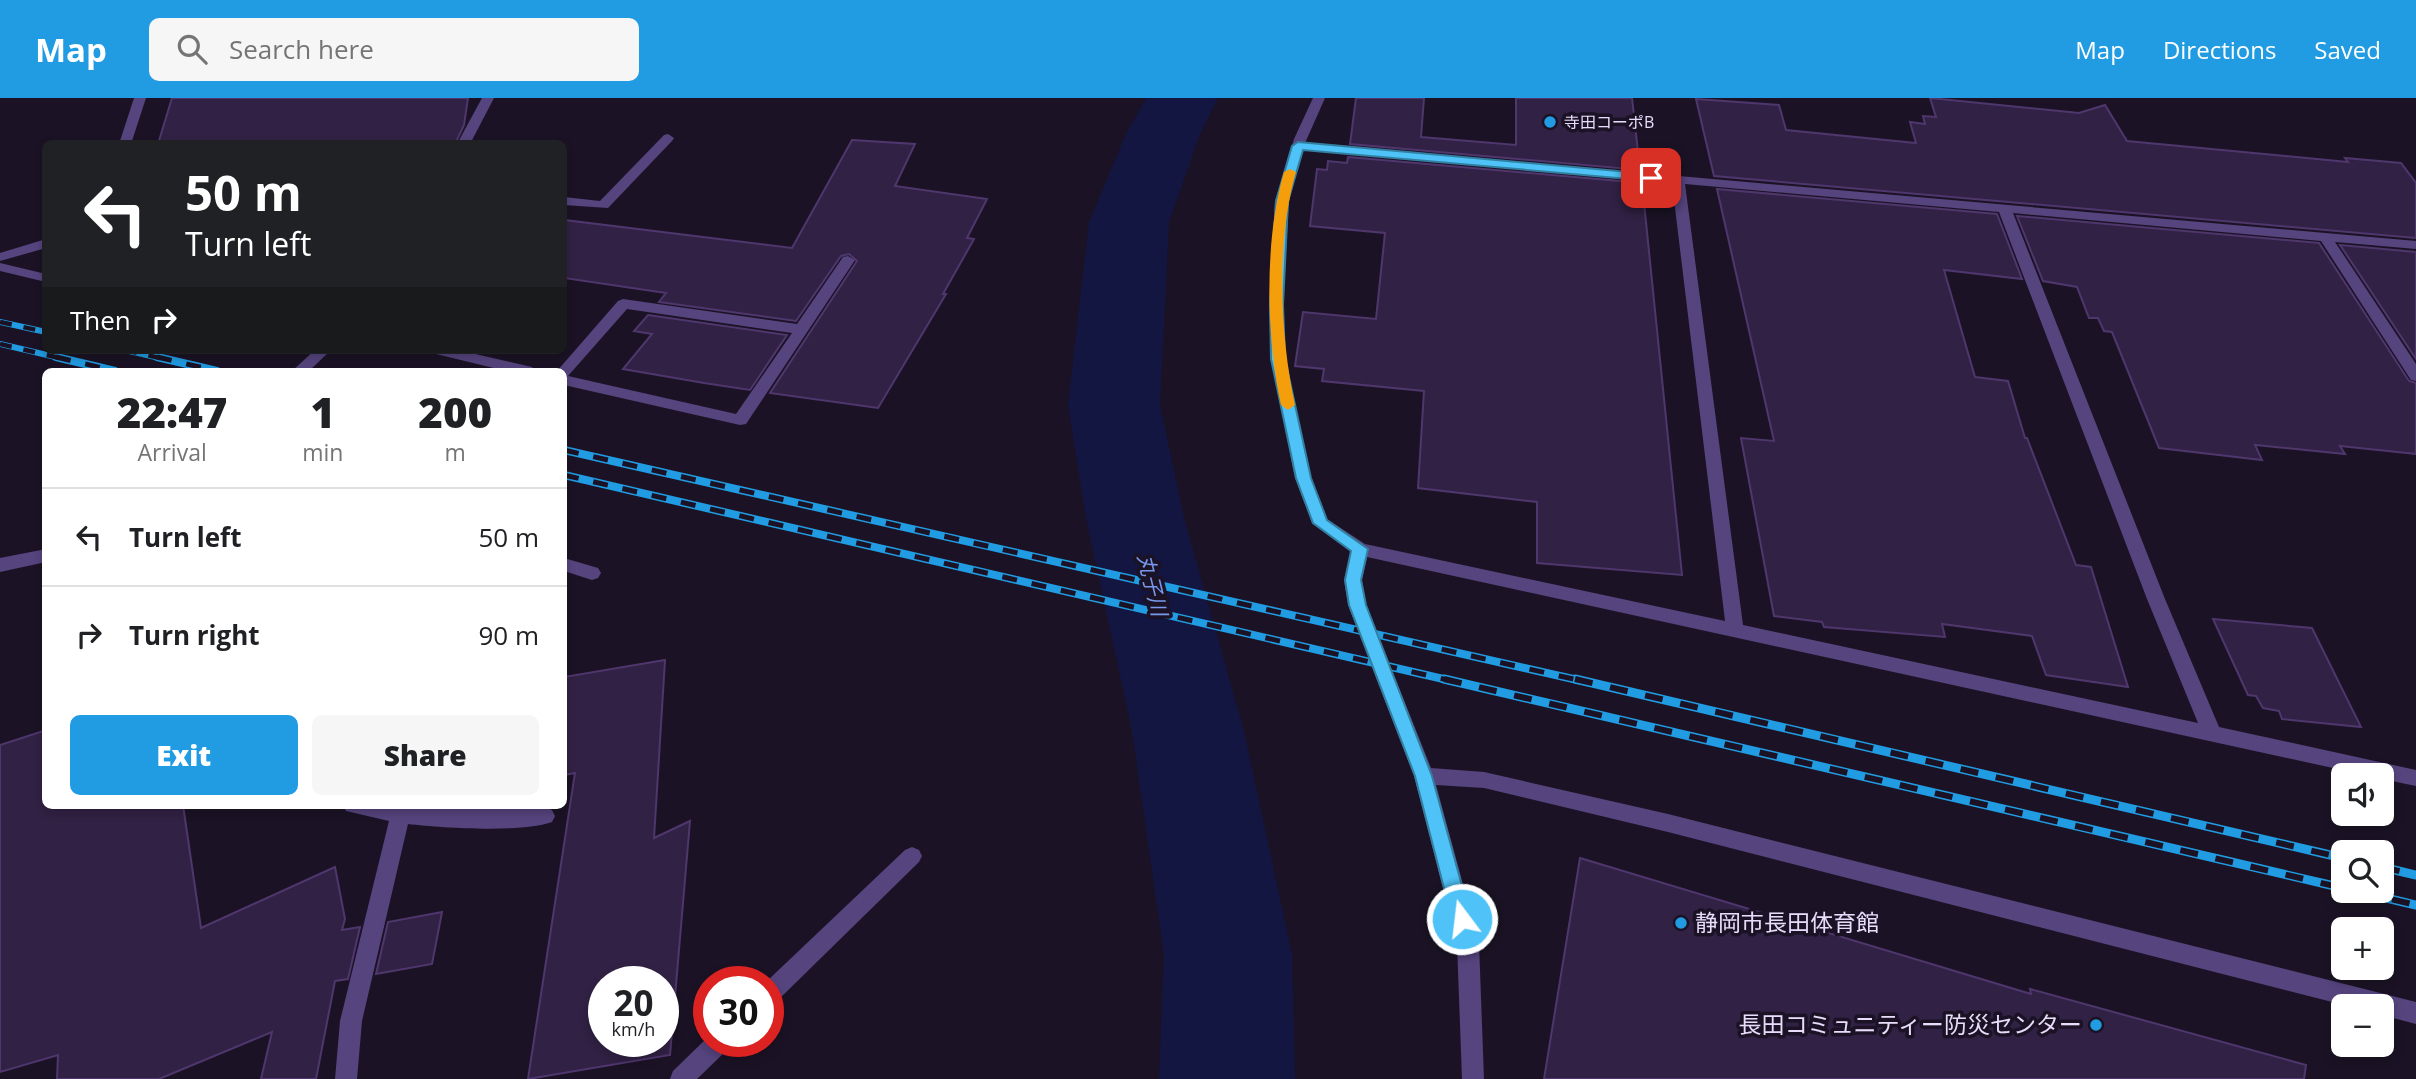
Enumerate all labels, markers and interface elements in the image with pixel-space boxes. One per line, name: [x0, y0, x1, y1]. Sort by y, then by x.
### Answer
search box: [149, 18, 639, 81]
text: Map: [35, 27, 107, 72]
icon: search: [173, 30, 211, 68]
text: Search here: [229, 31, 374, 67]
text: Map: [2075, 33, 2125, 66]
text: Directions: [2163, 33, 2276, 66]
text: Saved: [2314, 33, 2381, 66]
place label: 寺田コーポB: [1564, 111, 1654, 133]
marker: 寺田コーポB: [1542, 114, 1558, 130]
pin: [1621, 148, 1681, 208]
text: 50 m: [185, 159, 302, 225]
icon: arrive: [1632, 159, 1670, 197]
icon: left: [70, 168, 161, 259]
text: Turn left: [185, 222, 311, 265]
icon: right: [145, 301, 183, 339]
text: Then: [70, 302, 131, 338]
text: 22:47: [117, 383, 227, 440]
text: 1: [311, 383, 335, 440]
text: 200: [418, 383, 492, 440]
text: Arrival: [138, 436, 207, 468]
text: min: [302, 436, 343, 468]
text: m: [445, 436, 466, 468]
icon: left: [70, 518, 108, 556]
text: Turn left: [129, 519, 241, 555]
text: 50 m: [478, 519, 539, 555]
water label: 丸子川: [1132, 551, 1175, 621]
icon: right: [70, 616, 108, 654]
text: Turn right: [129, 617, 260, 653]
text: 90 m: [478, 617, 539, 653]
button: Exit: [70, 715, 298, 795]
button: Share: [312, 715, 539, 795]
map controls: [2331, 763, 2394, 1057]
button: sound: [2331, 763, 2394, 826]
button: search: [2331, 840, 2394, 903]
position arrow: [1425, 882, 1499, 956]
place label: 静岡市長田体育館: [1695, 906, 1879, 938]
marker: 静岡市長田体育館: [1673, 915, 1689, 931]
button: +: [2331, 917, 2394, 980]
speed limit sign: 30: [693, 966, 784, 1057]
text: 20: [613, 979, 654, 1026]
button: −: [2331, 994, 2394, 1057]
place label: 長田コミュニティー防災センター: [1738, 1008, 2082, 1040]
text: km/h: [612, 1017, 655, 1041]
marker: 長田コミュニティー防災センター: [2088, 1017, 2104, 1033]

